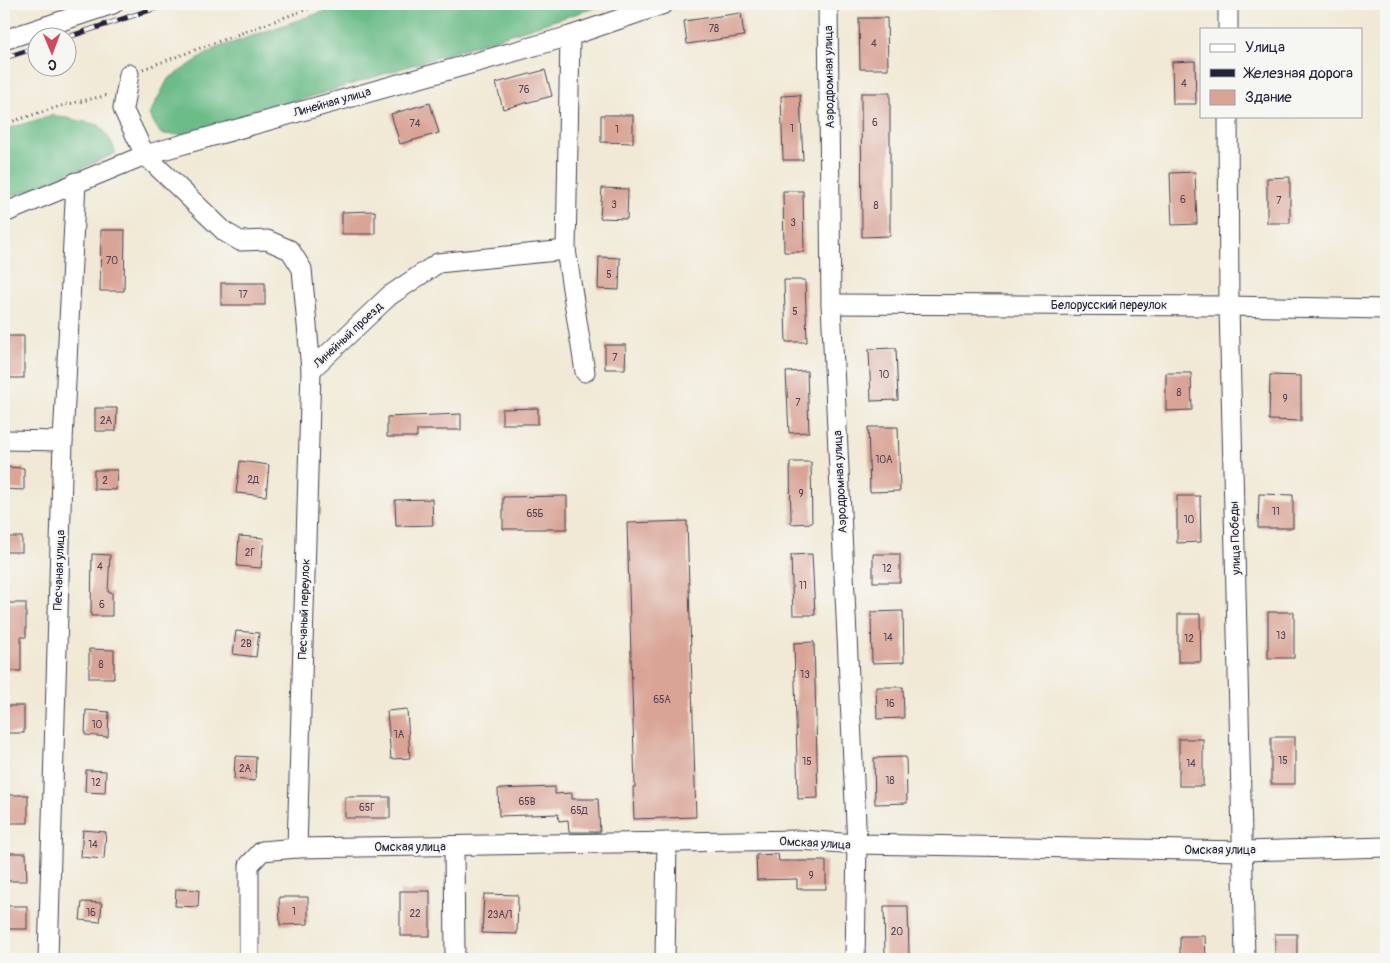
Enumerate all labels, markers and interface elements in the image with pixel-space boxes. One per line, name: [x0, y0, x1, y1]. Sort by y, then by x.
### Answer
house number: 78: [709, 23, 719, 35]
street label: Аэродромная улица: [821, 25, 838, 129]
north arrow: [28, 28, 78, 78]
legend: [1200, 28, 1362, 118]
house number: 4: [871, 38, 877, 50]
text: Улица: [1245, 38, 1285, 57]
text: С: [47, 56, 57, 73]
text: Железная дорога: [1243, 64, 1353, 83]
house number: 4: [1181, 78, 1187, 90]
street label: Линейная улица: [291, 84, 373, 121]
house number: 76: [518, 84, 530, 96]
text: Здание: [1245, 88, 1292, 107]
house number: 6: [872, 117, 878, 129]
house number: 74: [409, 118, 421, 130]
house number: 1: [790, 123, 794, 135]
house number: 1: [615, 124, 619, 136]
house number: 6: [1180, 194, 1186, 206]
house number: 7: [1276, 195, 1282, 207]
house number: 3: [611, 199, 617, 211]
house number: 8: [873, 200, 879, 212]
house number: 3: [790, 217, 796, 229]
house number: 70: [106, 255, 118, 267]
house number: 5: [606, 269, 612, 281]
house number: 17: [238, 289, 248, 301]
street label: Белорусский переулок: [1051, 298, 1167, 313]
street label: Линейный проезд: [310, 299, 387, 372]
house number: 5: [792, 306, 798, 318]
house number: 7: [612, 352, 618, 364]
house number: 10: [879, 369, 890, 381]
house number: 8: [1176, 387, 1182, 399]
house number: 9: [1282, 393, 1288, 405]
house number: 7: [795, 397, 801, 409]
house number: 2А: [100, 415, 113, 427]
street label: Аэродромная улица: [830, 430, 851, 534]
house number: 10А: [875, 454, 893, 466]
house number: 2Д: [247, 474, 260, 486]
house number: 2: [102, 475, 108, 487]
house number: 9: [798, 488, 804, 500]
street label: улица Победы: [1227, 501, 1244, 576]
house number: 11: [1272, 506, 1280, 518]
house number: 65Б: [526, 508, 544, 520]
house number: 10: [1184, 514, 1195, 526]
street label: Песчаная улица: [51, 529, 68, 611]
house number: 2Г: [245, 547, 255, 559]
street label: Песчаный переулок: [295, 558, 314, 660]
house number: 4: [97, 561, 103, 573]
house number: 12: [882, 563, 892, 575]
house number: 11: [799, 580, 807, 592]
house number: 6: [99, 599, 105, 611]
house number: 13: [1276, 630, 1286, 642]
house number: 14: [883, 632, 893, 644]
house number: 12: [1184, 633, 1194, 645]
house number: 2В: [240, 638, 252, 650]
house number: 8: [98, 659, 104, 671]
house number: 13: [800, 669, 810, 681]
house number: 65А: [653, 694, 671, 706]
house number: 16: [885, 698, 895, 710]
house number: 10: [92, 719, 103, 731]
house number: 1А: [394, 729, 405, 741]
house number: 15: [1278, 755, 1288, 767]
house number: 15: [802, 756, 812, 768]
house number: 14: [1186, 758, 1196, 770]
house number: 2А: [239, 763, 252, 775]
house number: 18: [886, 775, 894, 787]
house number: 12: [91, 777, 101, 789]
house number: 65В: [519, 796, 536, 808]
house number: 65Г: [359, 802, 375, 814]
house number: 65Д: [570, 805, 589, 817]
street label: Омская улица: [779, 834, 851, 853]
house number: 14: [88, 839, 98, 851]
street label: Омская улица: [374, 840, 446, 855]
street label: Омская улица: [1184, 843, 1256, 858]
house number: 9: [808, 870, 814, 882]
house number: 1: [292, 906, 296, 918]
house number: 16: [86, 907, 96, 919]
house number: 22: [409, 908, 421, 920]
house number: 23А/1: [488, 909, 513, 921]
house number: 20: [891, 926, 903, 938]

